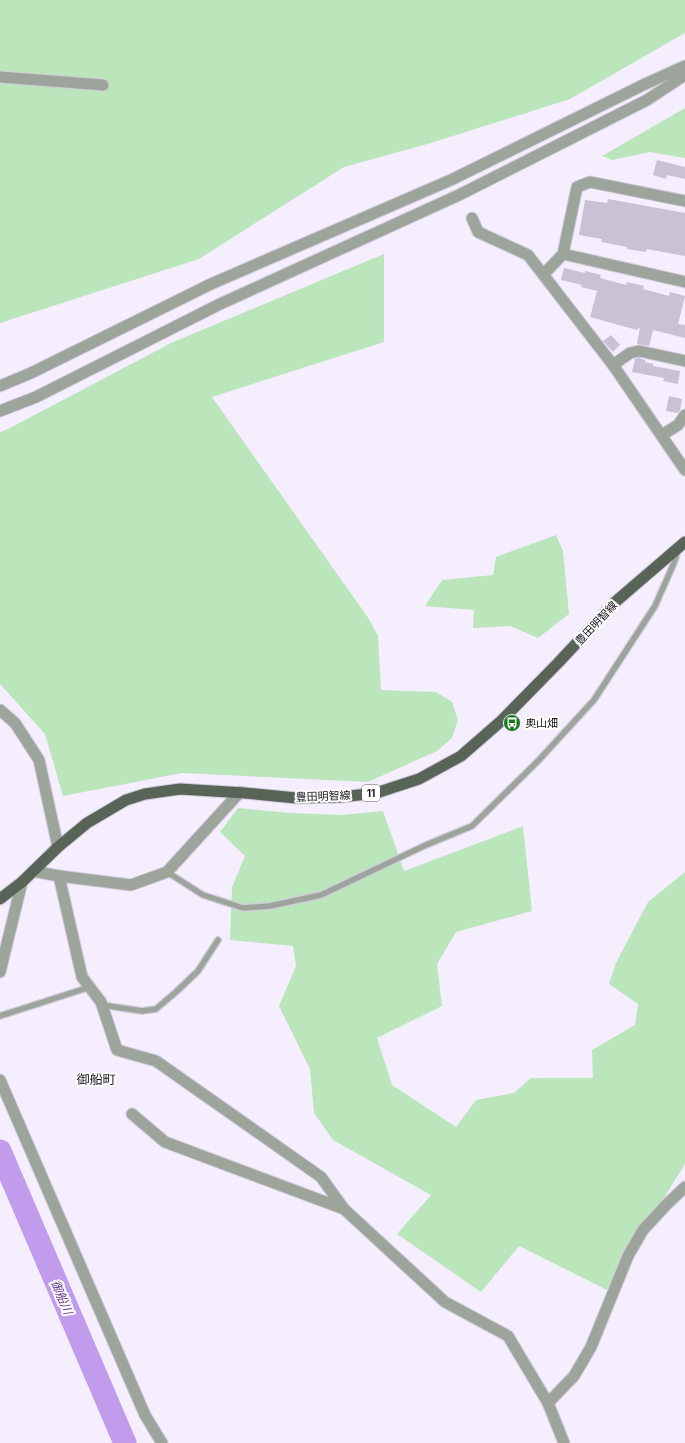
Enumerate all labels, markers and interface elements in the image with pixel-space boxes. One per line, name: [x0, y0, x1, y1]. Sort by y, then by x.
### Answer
street label: 豊田明智線: [572, 598, 620, 648]
bus stop icon: 奥山畑: [502, 713, 522, 733]
place label: 奥山畑: [525, 716, 558, 730]
road number: 11: [362, 785, 380, 801]
street label: 豊田明智線: [295, 788, 351, 804]
district label: 御船町: [76, 1071, 116, 1087]
water label: 御船川: [48, 1277, 77, 1318]

